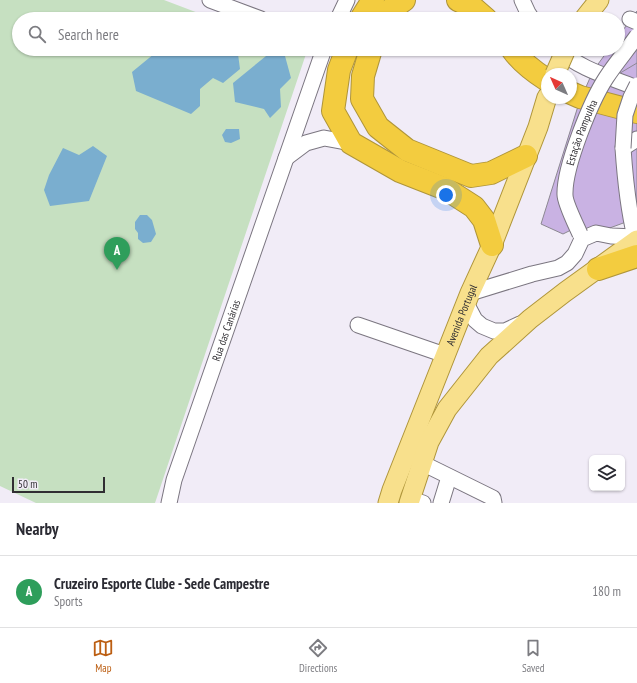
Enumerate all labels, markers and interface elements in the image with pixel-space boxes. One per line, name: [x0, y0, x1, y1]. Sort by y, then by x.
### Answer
search box: [12, 12, 625, 56]
icon: search: [26, 23, 48, 45]
text: Search here: [58, 25, 119, 44]
north arrow: [541, 68, 577, 104]
street label: Estação Pampulha: [563, 97, 600, 167]
your location: [436, 185, 456, 205]
pin: A: [104, 237, 130, 270]
street label: Avenida Portugal: [443, 282, 480, 347]
street label: Rua das Canárias: [209, 297, 243, 363]
map controls: [589, 455, 625, 491]
button: layers: [589, 455, 625, 491]
scale bar: [12, 475, 105, 494]
text: 50 m: [18, 477, 37, 491]
text: Nearby: [16, 518, 59, 540]
text: Cruzeiro Esporte Clube - Sede Campestre: [54, 574, 270, 593]
text: A: [26, 583, 32, 600]
text: 180 m: [592, 583, 621, 600]
text: Sports: [54, 593, 83, 610]
tab: Map: [92, 637, 114, 675]
tab: Directions: [299, 637, 337, 675]
tab: Saved: [522, 637, 545, 675]

